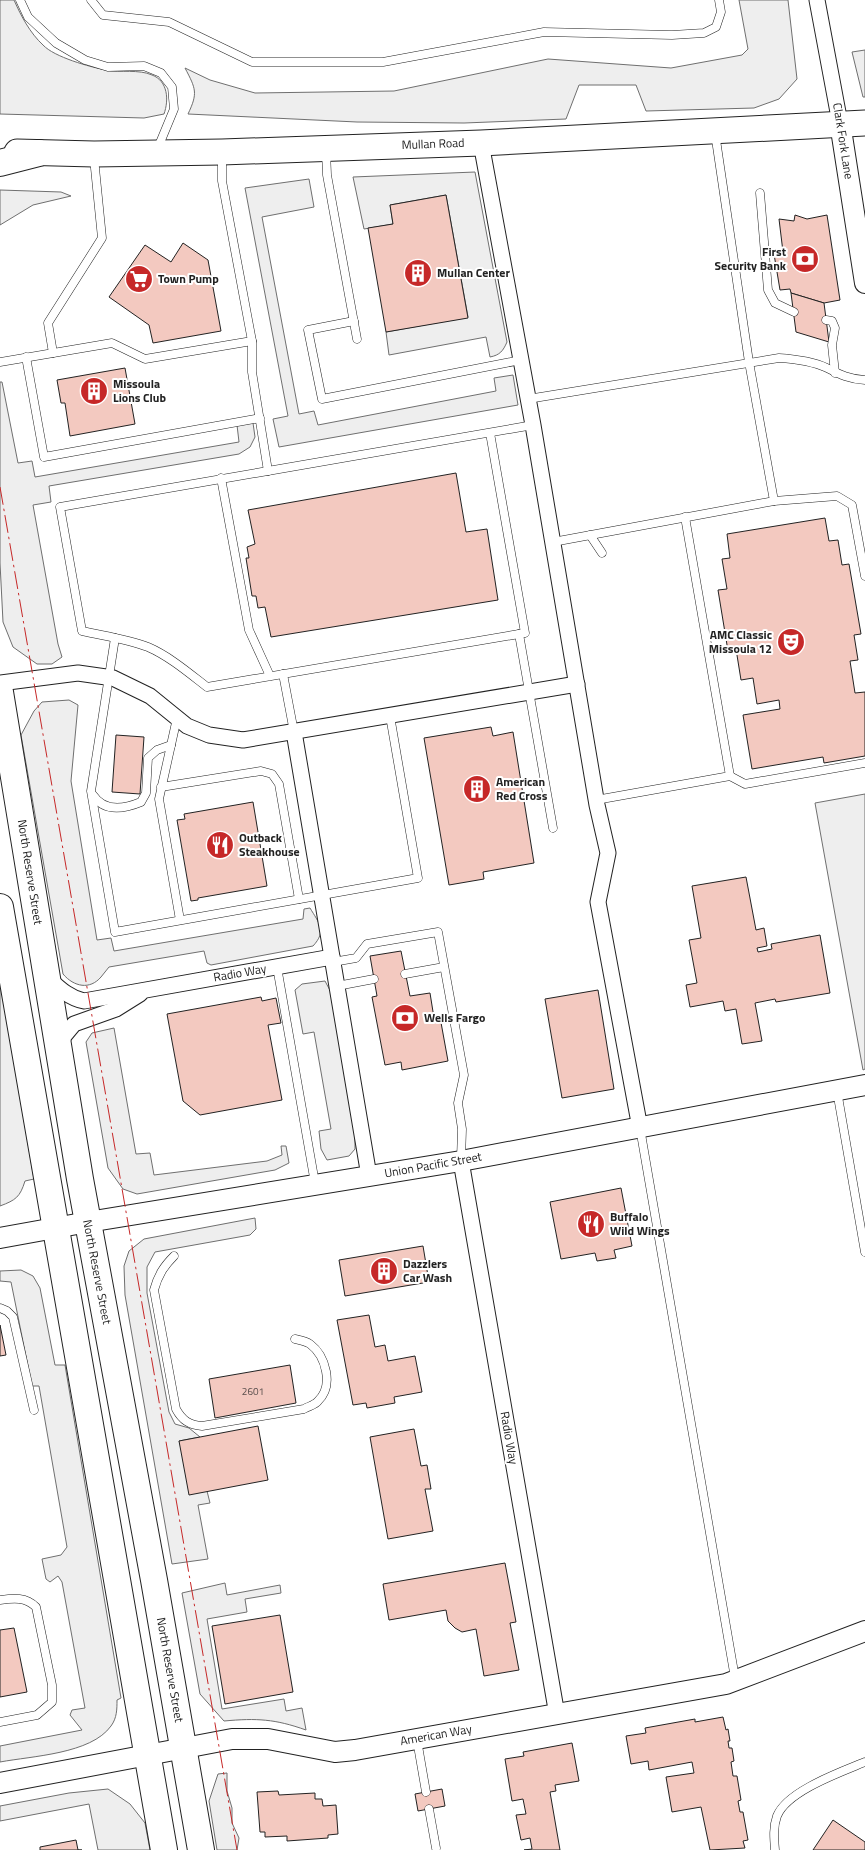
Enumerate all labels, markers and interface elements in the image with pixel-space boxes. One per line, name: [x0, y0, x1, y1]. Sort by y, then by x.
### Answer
street label: Clark Fork Lane: [828, 101, 859, 180]
street label: Mullan Road: [401, 133, 465, 154]
place label: First Security Bank: [715, 242, 787, 275]
bank icon: First Security Bank: [790, 244, 820, 274]
building icon: Mullan Center: [403, 258, 433, 288]
place label: Mullan Center: [437, 263, 510, 282]
supermarket icon: Town Pump: [124, 264, 154, 294]
place label: Town Pump: [158, 269, 219, 288]
place label: Missoula Lions Club: [113, 374, 166, 407]
building icon: Missoula Lions Club: [79, 376, 109, 406]
place label: AMC Classic Missoula 12: [709, 625, 772, 658]
theatre icon: AMC Classic Missoula 12: [776, 627, 806, 657]
place label: American Red Cross: [496, 772, 548, 805]
building icon: American Red Cross: [462, 774, 492, 804]
street label: North Reserve Street: [13, 818, 48, 927]
place label: Outback Steakhouse: [239, 828, 300, 861]
restaurant icon: Outback Steakhouse: [205, 830, 235, 860]
street label: Radio Way: [212, 958, 268, 987]
bank icon: Wells Fargo: [390, 1003, 420, 1033]
place label: Wells Fargo: [424, 1008, 485, 1027]
street label: Union Pacific Street: [383, 1146, 484, 1182]
place label: Buffalo Wild Wings: [610, 1207, 670, 1240]
restaurant icon: Buffalo Wild Wings: [576, 1209, 606, 1239]
street label: North Reserve Street: [78, 1218, 117, 1327]
place label: Dazzlers Car Wash: [403, 1254, 452, 1287]
building icon: Dazzlers Car Wash: [369, 1256, 399, 1286]
house number: 2601: [242, 1384, 264, 1399]
street label: Radio Way: [495, 1410, 524, 1466]
street label: North Reserve Street: [152, 1616, 189, 1725]
street label: American Way: [399, 1719, 473, 1750]

